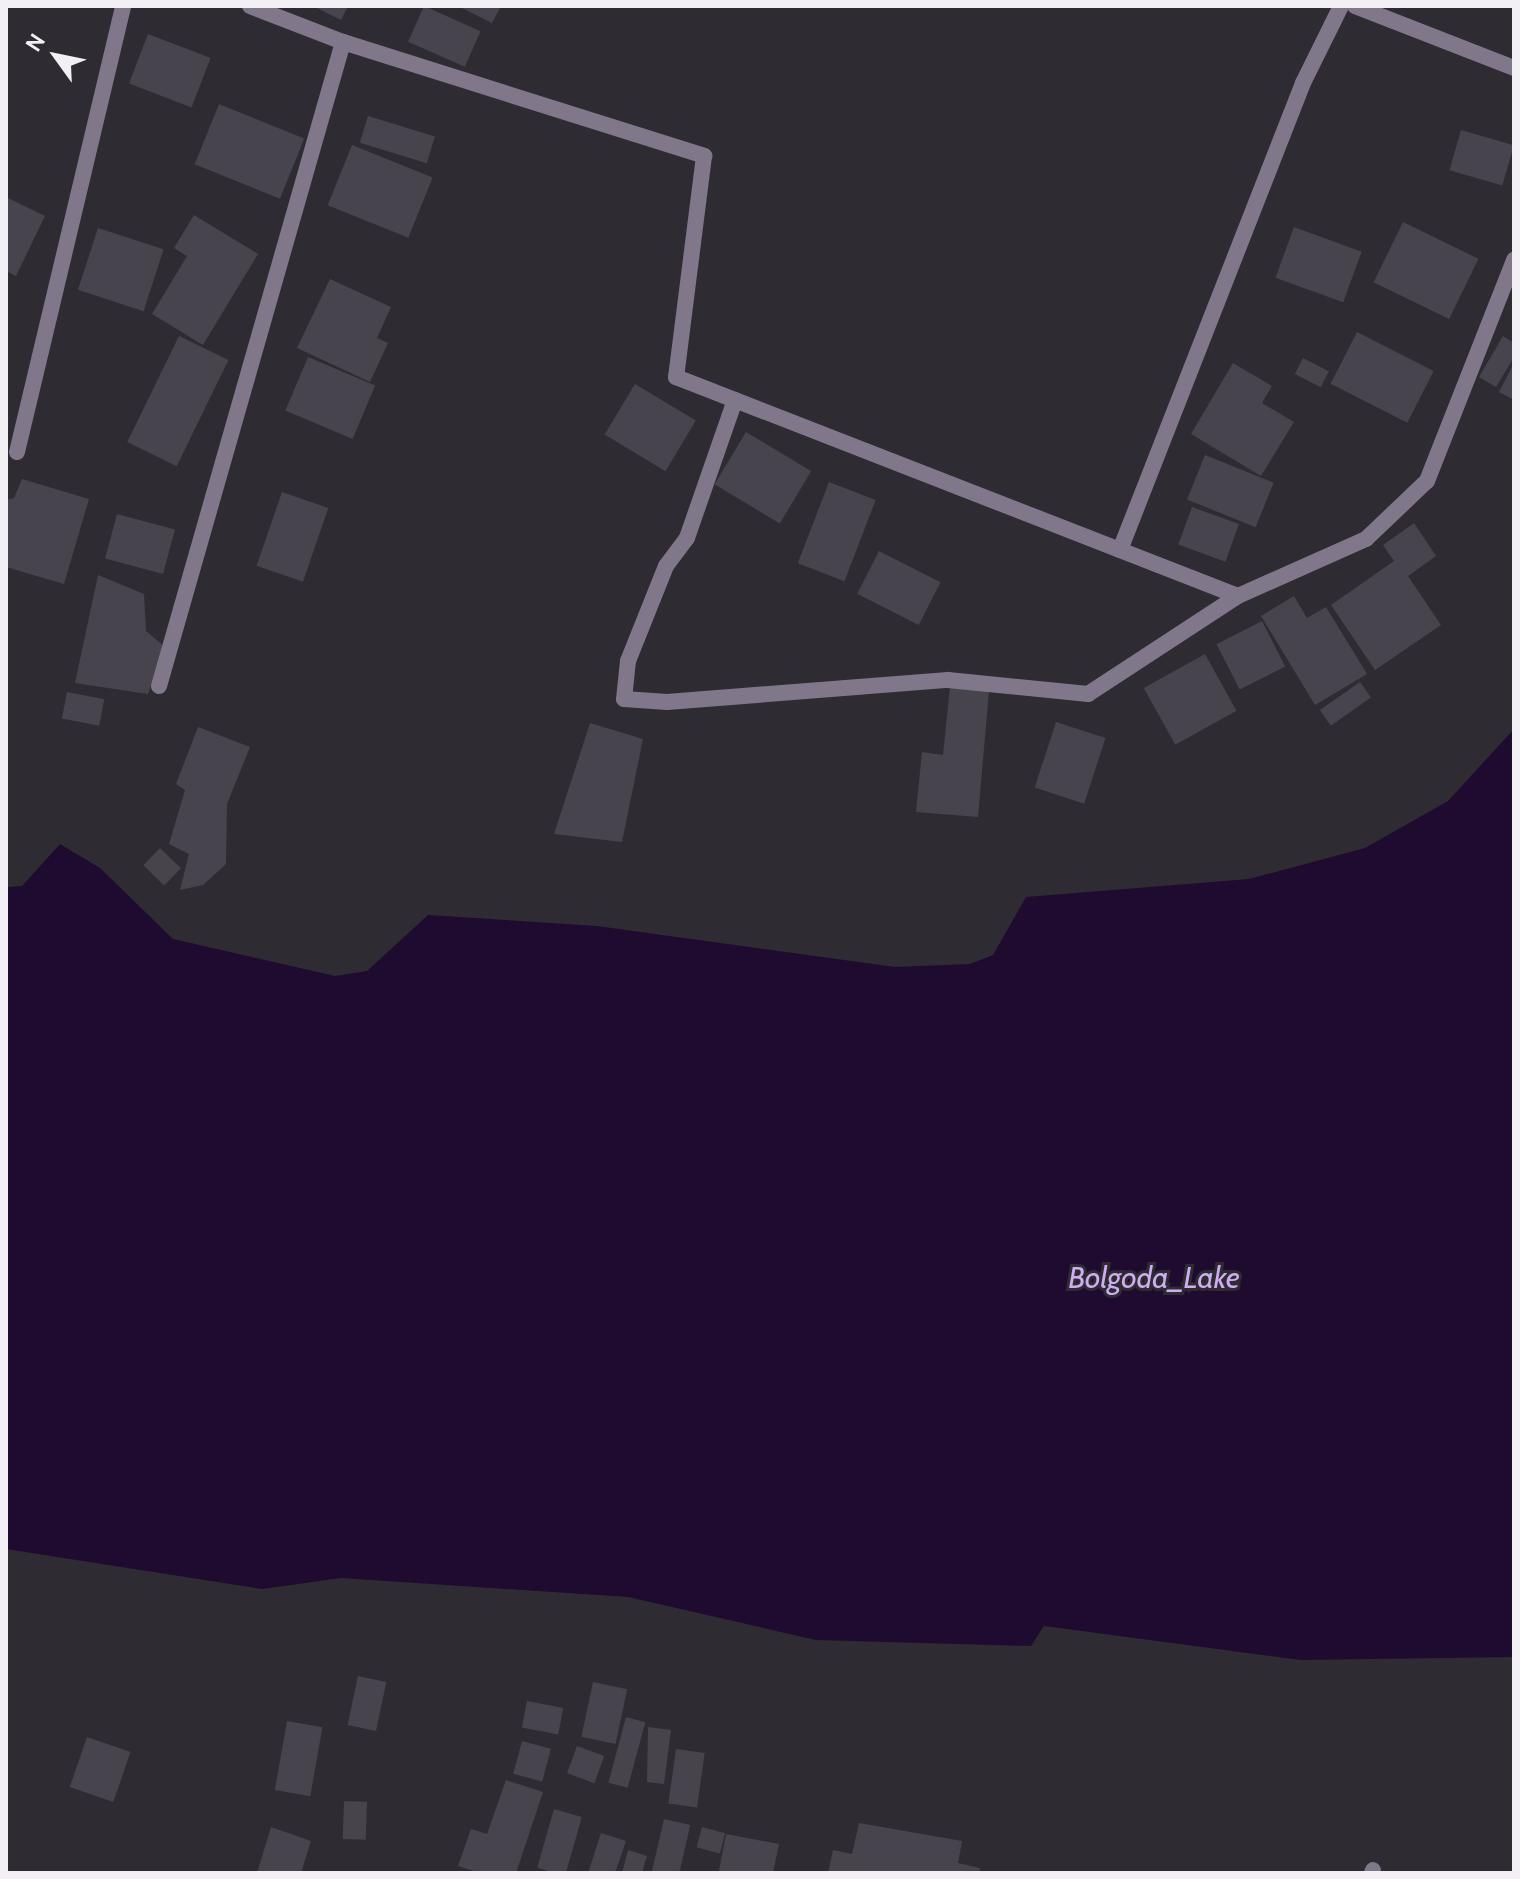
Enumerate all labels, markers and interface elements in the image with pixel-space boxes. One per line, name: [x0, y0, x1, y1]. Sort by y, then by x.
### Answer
north arrow: [16, 16, 96, 96]
text: N: [20, 29, 51, 57]
water label: Bolgoda_Lake: [1068, 1260, 1240, 1296]

